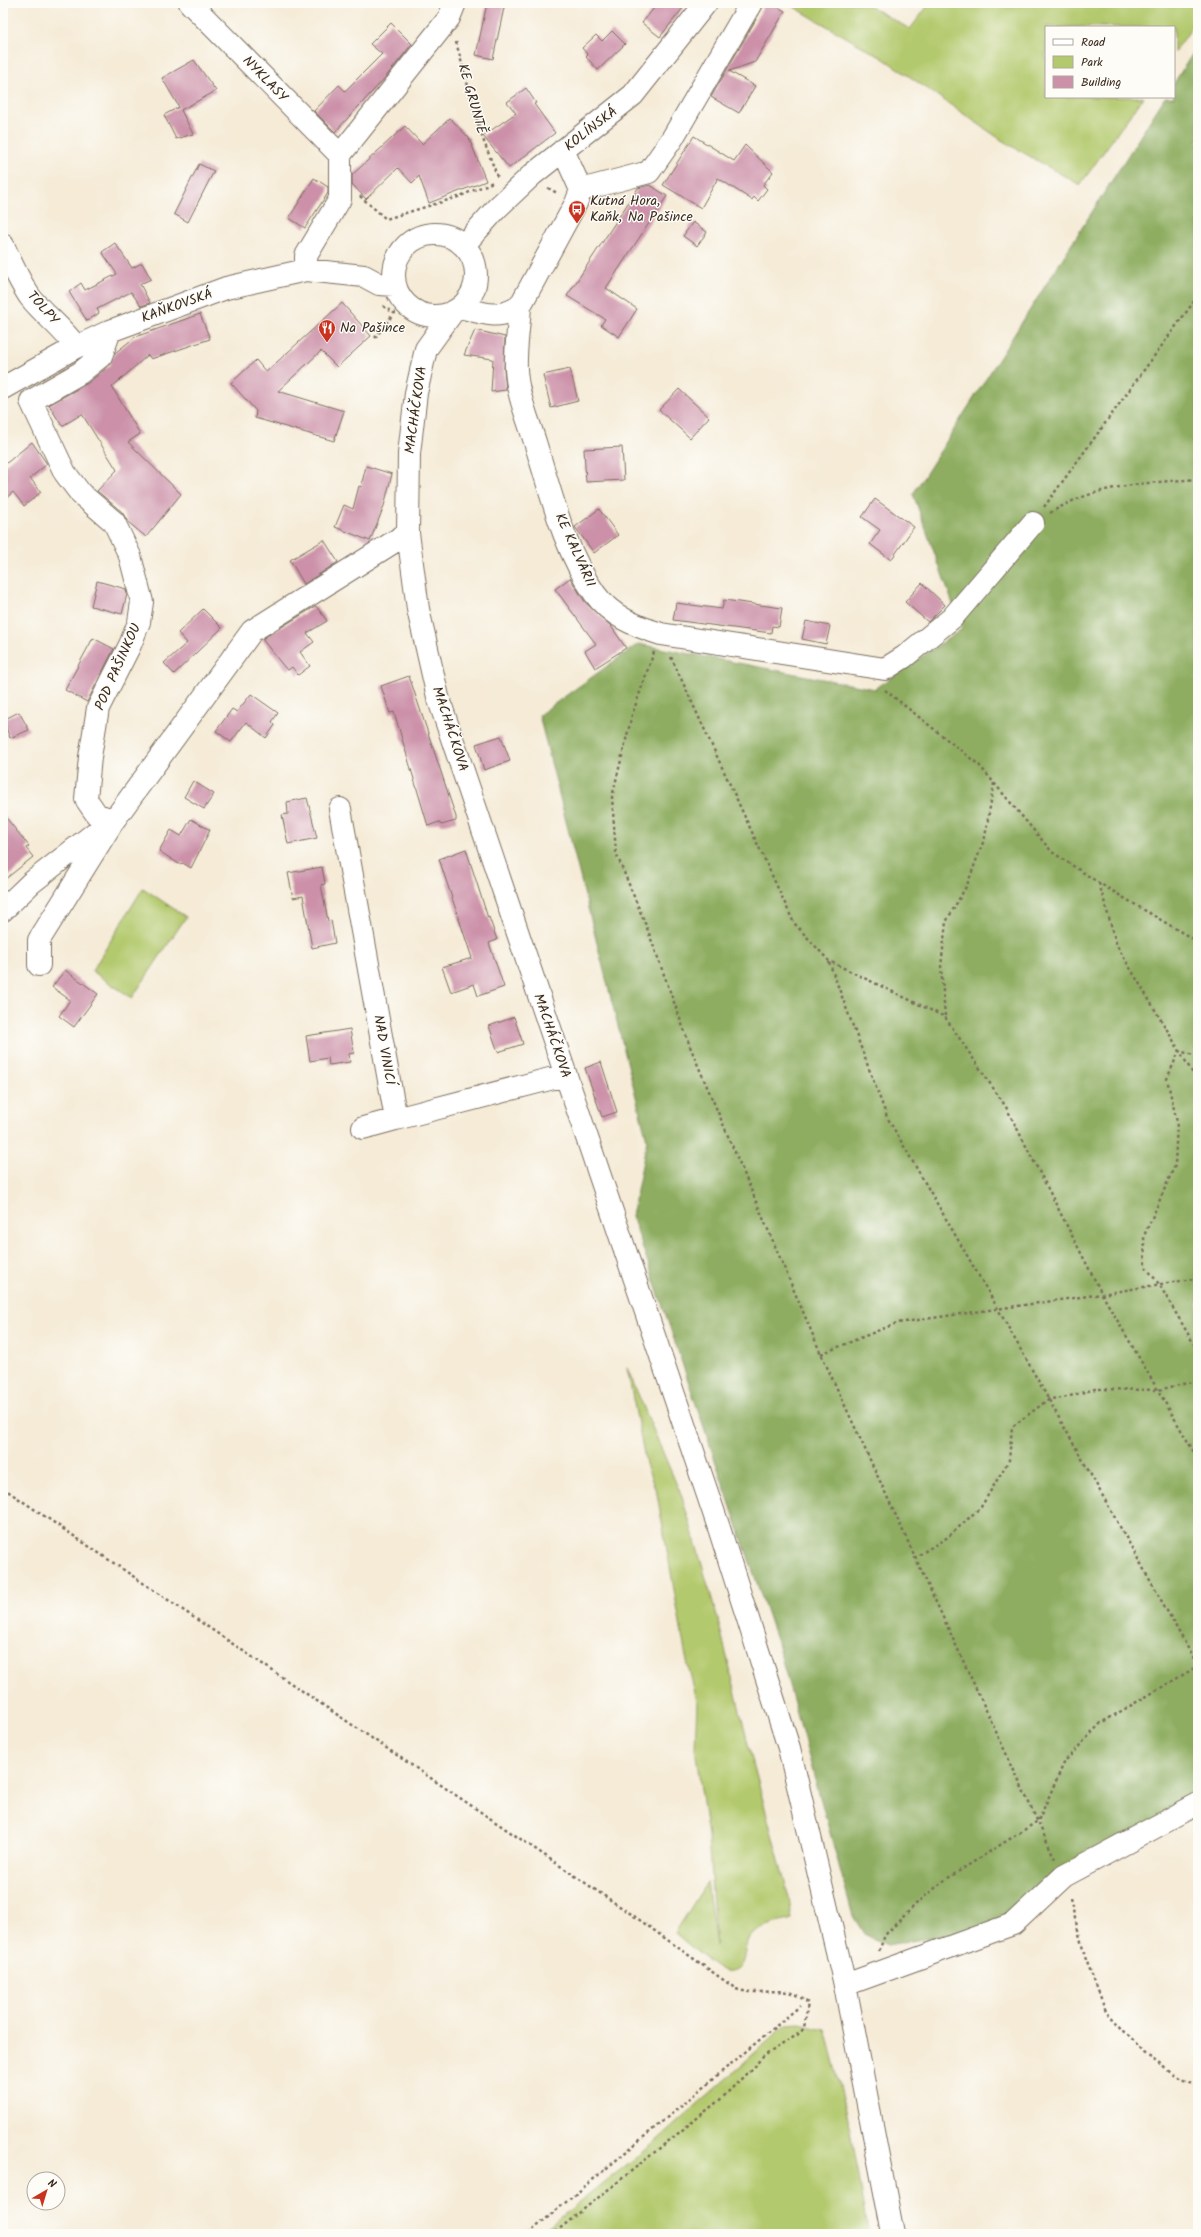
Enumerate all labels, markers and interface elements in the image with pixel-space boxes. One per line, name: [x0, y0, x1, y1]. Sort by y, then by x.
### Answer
legend: [1045, 26, 1175, 98]
text: Road: [1081, 33, 1106, 52]
street label: NYKLASY: [237, 51, 294, 108]
text: Park: [1081, 53, 1103, 72]
street label: KE GRUNTĚ: [451, 61, 493, 138]
text: Building: [1081, 73, 1121, 92]
street label: KOLÍNSKÁ: [560, 101, 622, 157]
place label: Kutná Hora, Kaňk, Na Pašince: [590, 190, 693, 228]
bus stop icon: Kutná Hora, Kaňk, Na Pašince: [567, 199, 587, 224]
street label: KAŇKOVSKÁ: [138, 283, 216, 329]
street label: TOLPY: [22, 286, 65, 331]
place label: Na Pašince: [340, 317, 406, 339]
restaurant icon: Na Pašince: [317, 318, 337, 343]
street label: MACHÁČKOVA: [399, 365, 433, 455]
street label: KE KALVÁRII: [549, 509, 601, 591]
street label: POD PAŠINKOU: [89, 620, 147, 714]
street label: MACHÁČKOVA: [426, 684, 474, 774]
street label: MACHÁČKOVA: [527, 991, 577, 1081]
street label: NAD VINICÍ: [367, 1013, 401, 1089]
north arrow: [26, 2171, 66, 2211]
text: N: [43, 2175, 60, 2193]

